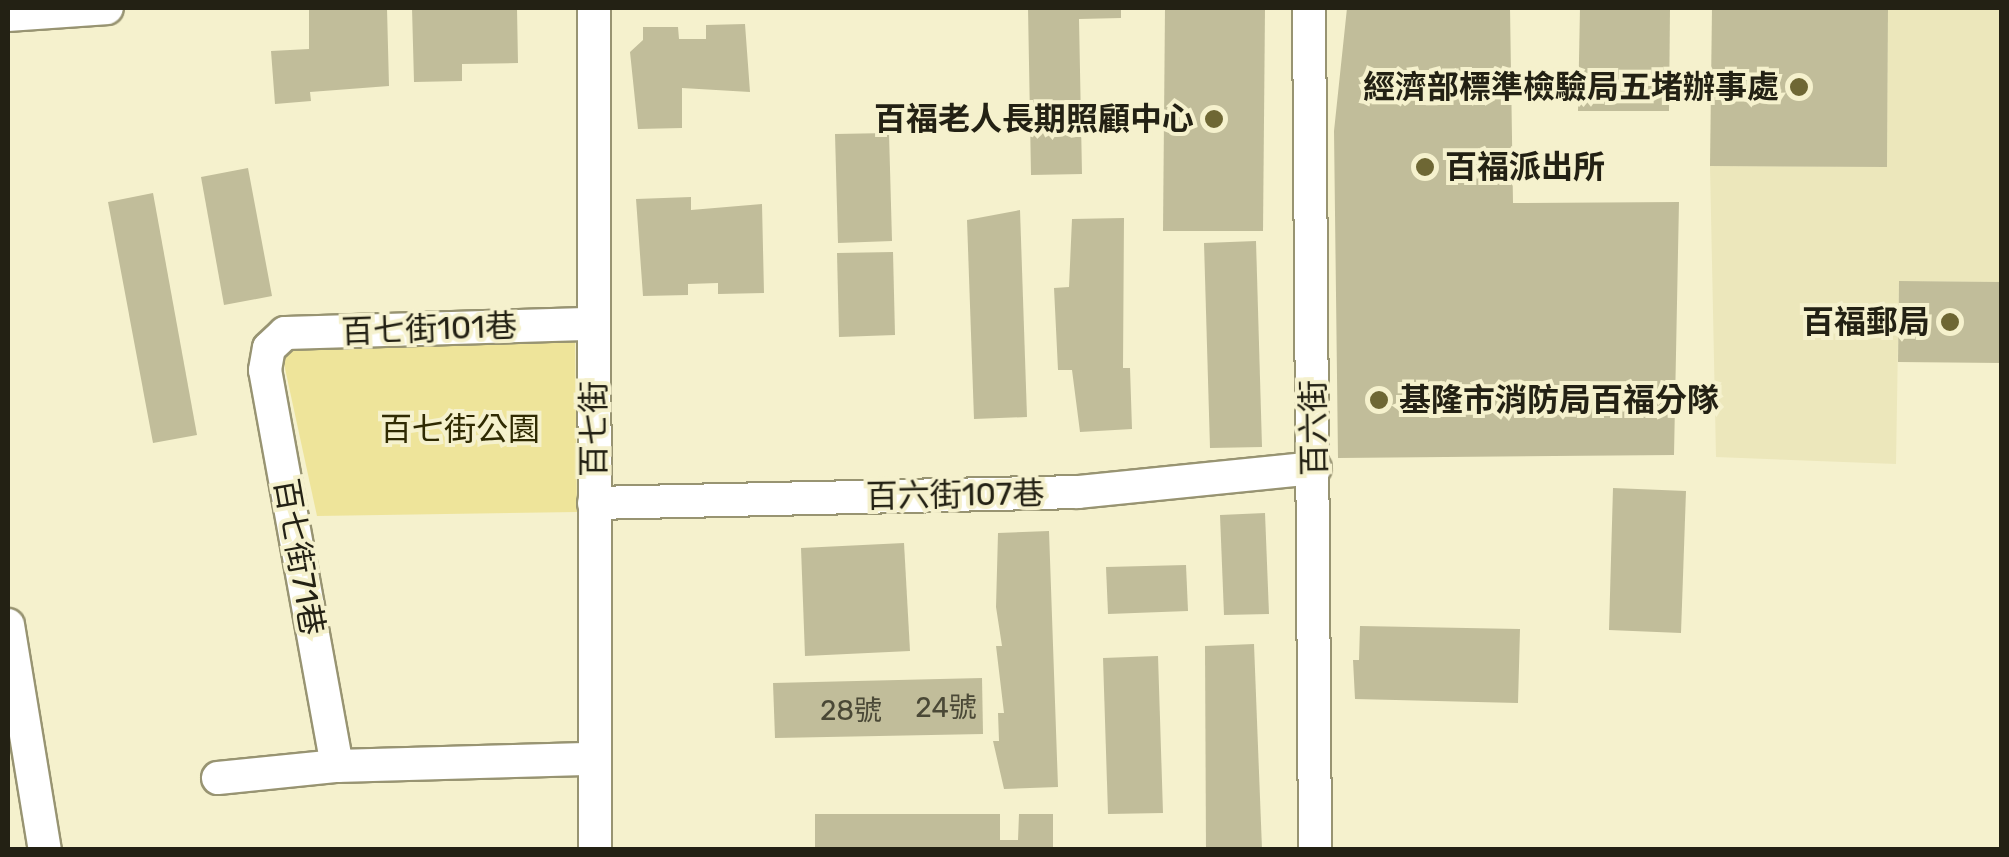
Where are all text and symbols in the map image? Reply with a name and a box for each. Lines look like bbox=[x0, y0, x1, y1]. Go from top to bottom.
place label: 經濟部標準檢驗局五堵辦事處 bbox=[1363, 68, 1779, 106]
marker: 經濟部標準檢驗局五堵辦事處 bbox=[1788, 76, 1810, 98]
place label: 百福老人長期照顧中心 bbox=[874, 100, 1194, 138]
marker: 百福老人長期照顧中心 bbox=[1203, 108, 1225, 130]
place label: 百福派出所 bbox=[1445, 148, 1605, 186]
marker: 百福派出所 bbox=[1414, 156, 1436, 178]
place label: 百福郵局 bbox=[1802, 303, 1930, 341]
street label: 百七街101巷 bbox=[341, 307, 517, 351]
marker: 百福郵局 bbox=[1939, 311, 1961, 333]
street label: 百六街 bbox=[1294, 380, 1334, 476]
street label: 百七街 bbox=[575, 381, 613, 477]
place label: 基隆市消防局百福分隊 bbox=[1399, 381, 1719, 419]
marker: 基隆市消防局百福分隊 bbox=[1368, 389, 1390, 411]
park label: 百七街公園 bbox=[380, 410, 540, 448]
street label: 百六街107巷 bbox=[865, 474, 1045, 516]
street label: 百七街71巷 bbox=[266, 476, 332, 638]
house number: 24號 bbox=[915, 691, 977, 725]
house number: 28號 bbox=[820, 694, 882, 728]

